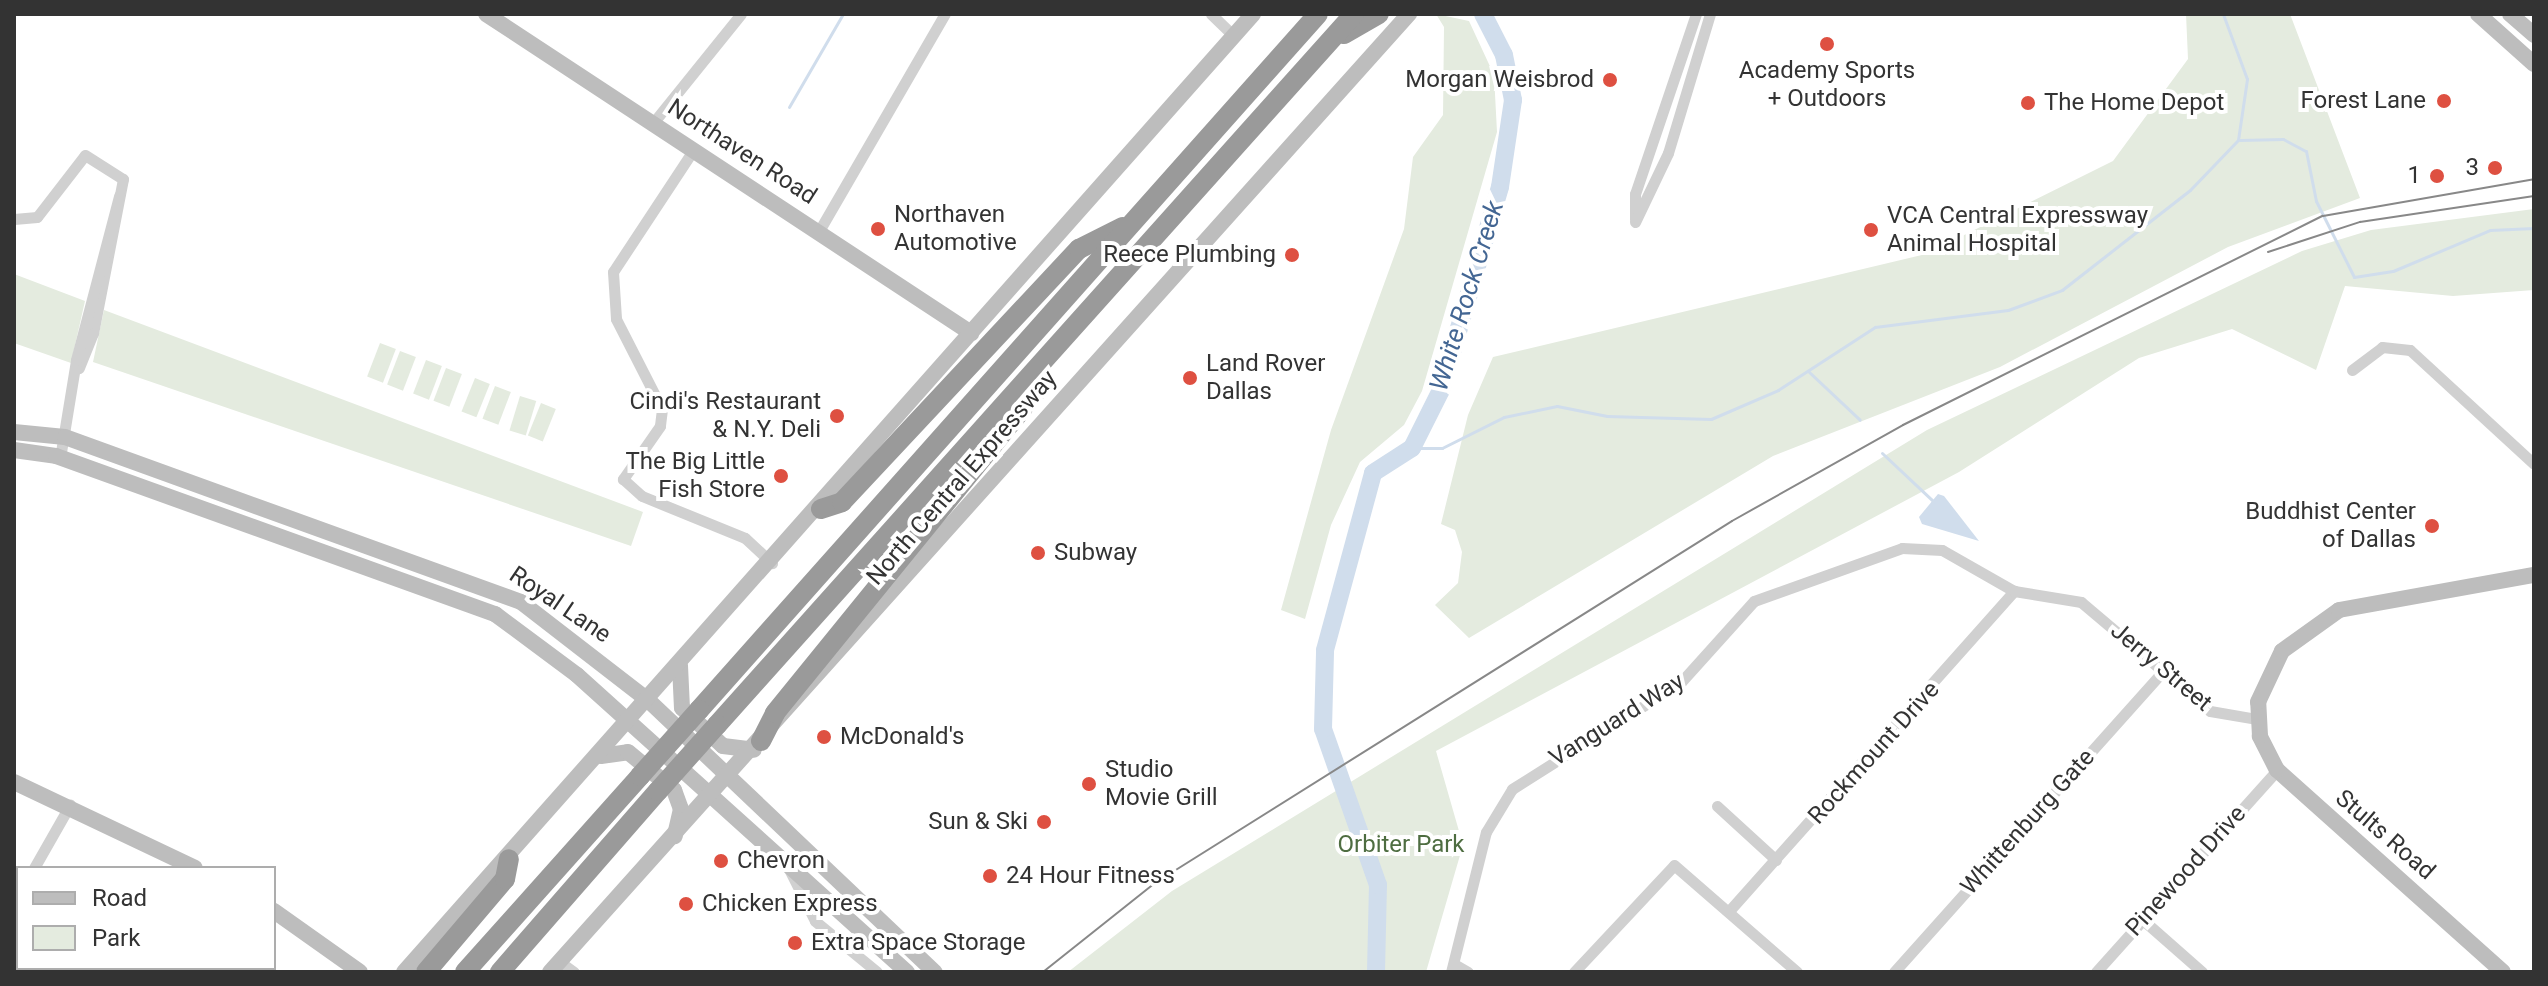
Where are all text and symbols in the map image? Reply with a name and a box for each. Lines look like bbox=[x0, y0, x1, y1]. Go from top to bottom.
marker: Academy Sports + Outdoors bbox=[1818, 35, 1836, 53]
place label: Academy Sports + Outdoors bbox=[1739, 57, 1915, 113]
place label: Morgan Weisbrod bbox=[1405, 66, 1594, 94]
marker: Morgan Weisbrod bbox=[1601, 71, 1619, 89]
place label: Forest Lane bbox=[2301, 87, 2426, 115]
place label: The Home Depot bbox=[2044, 89, 2224, 117]
marker: Forest Lane bbox=[2433, 90, 2455, 112]
street label: Northaven Road bbox=[662, 93, 822, 211]
marker: The Home Depot bbox=[2019, 94, 2037, 112]
place label: 3 bbox=[2466, 154, 2479, 182]
marker: 3 bbox=[2486, 159, 2504, 177]
place label: 1 bbox=[2408, 162, 2421, 190]
marker: 1 bbox=[2428, 167, 2446, 185]
water label: White Rock Creek bbox=[1423, 197, 1511, 395]
place label: Northaven Automotive bbox=[894, 201, 1017, 257]
place label: VCA Central Expressway Animal Hospital bbox=[1887, 202, 2148, 258]
marker: Northaven Automotive bbox=[869, 220, 887, 238]
marker: VCA Central Expressway Animal Hospital bbox=[1862, 221, 1880, 239]
place label: Reece Plumbing bbox=[1103, 241, 1276, 269]
marker: Reece Plumbing bbox=[1283, 246, 1301, 264]
place label: Land Rover Dallas bbox=[1206, 350, 1325, 406]
street label: North Central Expressway bbox=[861, 365, 1063, 591]
marker: Land Rover Dallas bbox=[1181, 369, 1199, 387]
place label: Cindi's Restaurant & N.Y. Deli bbox=[629, 388, 821, 444]
marker: Cindi's Restaurant & N.Y. Deli bbox=[828, 407, 846, 425]
place label: The Big Little Fish Store bbox=[626, 448, 765, 504]
marker: The Big Little Fish Store bbox=[772, 467, 790, 485]
place label: Buddhist Center of Dallas bbox=[2245, 498, 2416, 554]
marker: Buddhist Center of Dallas bbox=[2423, 517, 2441, 535]
place label: Subway bbox=[1054, 539, 1137, 567]
marker: Subway bbox=[1029, 544, 1047, 562]
street label: Royal Lane bbox=[504, 561, 616, 649]
street label: Jerry Street bbox=[2105, 616, 2217, 718]
street label: Vanguard Way bbox=[1544, 667, 1690, 773]
street label: Rockmount Drive bbox=[1802, 676, 1946, 830]
place label: McDonald's bbox=[840, 723, 964, 751]
marker: McDonald's bbox=[815, 728, 833, 746]
street label: Whittenburg Gate bbox=[1955, 743, 2101, 901]
place label: Studio Movie Grill bbox=[1105, 756, 1218, 812]
marker: Studio Movie Grill bbox=[1080, 775, 1098, 793]
street label: Stults Road bbox=[2329, 784, 2441, 886]
street label: Pinewood Drive bbox=[2120, 800, 2252, 942]
place label: Sun & Ski bbox=[928, 808, 1028, 836]
marker: Sun & Ski bbox=[1035, 813, 1053, 831]
park label: Orbiter Park bbox=[1338, 831, 1464, 859]
place label: Chevron bbox=[737, 847, 825, 875]
marker: Chevron bbox=[712, 852, 730, 870]
place label: 24 Hour Fitness bbox=[1006, 862, 1175, 890]
legend bbox=[16, 866, 276, 970]
marker: 24 Hour Fitness bbox=[981, 867, 999, 885]
text: Road bbox=[92, 884, 147, 912]
place label: Chicken Express bbox=[702, 890, 878, 918]
marker: Chicken Express bbox=[677, 895, 695, 913]
text: Park bbox=[92, 924, 140, 952]
place label: Extra Space Storage bbox=[811, 929, 1026, 957]
marker: Extra Space Storage bbox=[786, 934, 804, 952]

